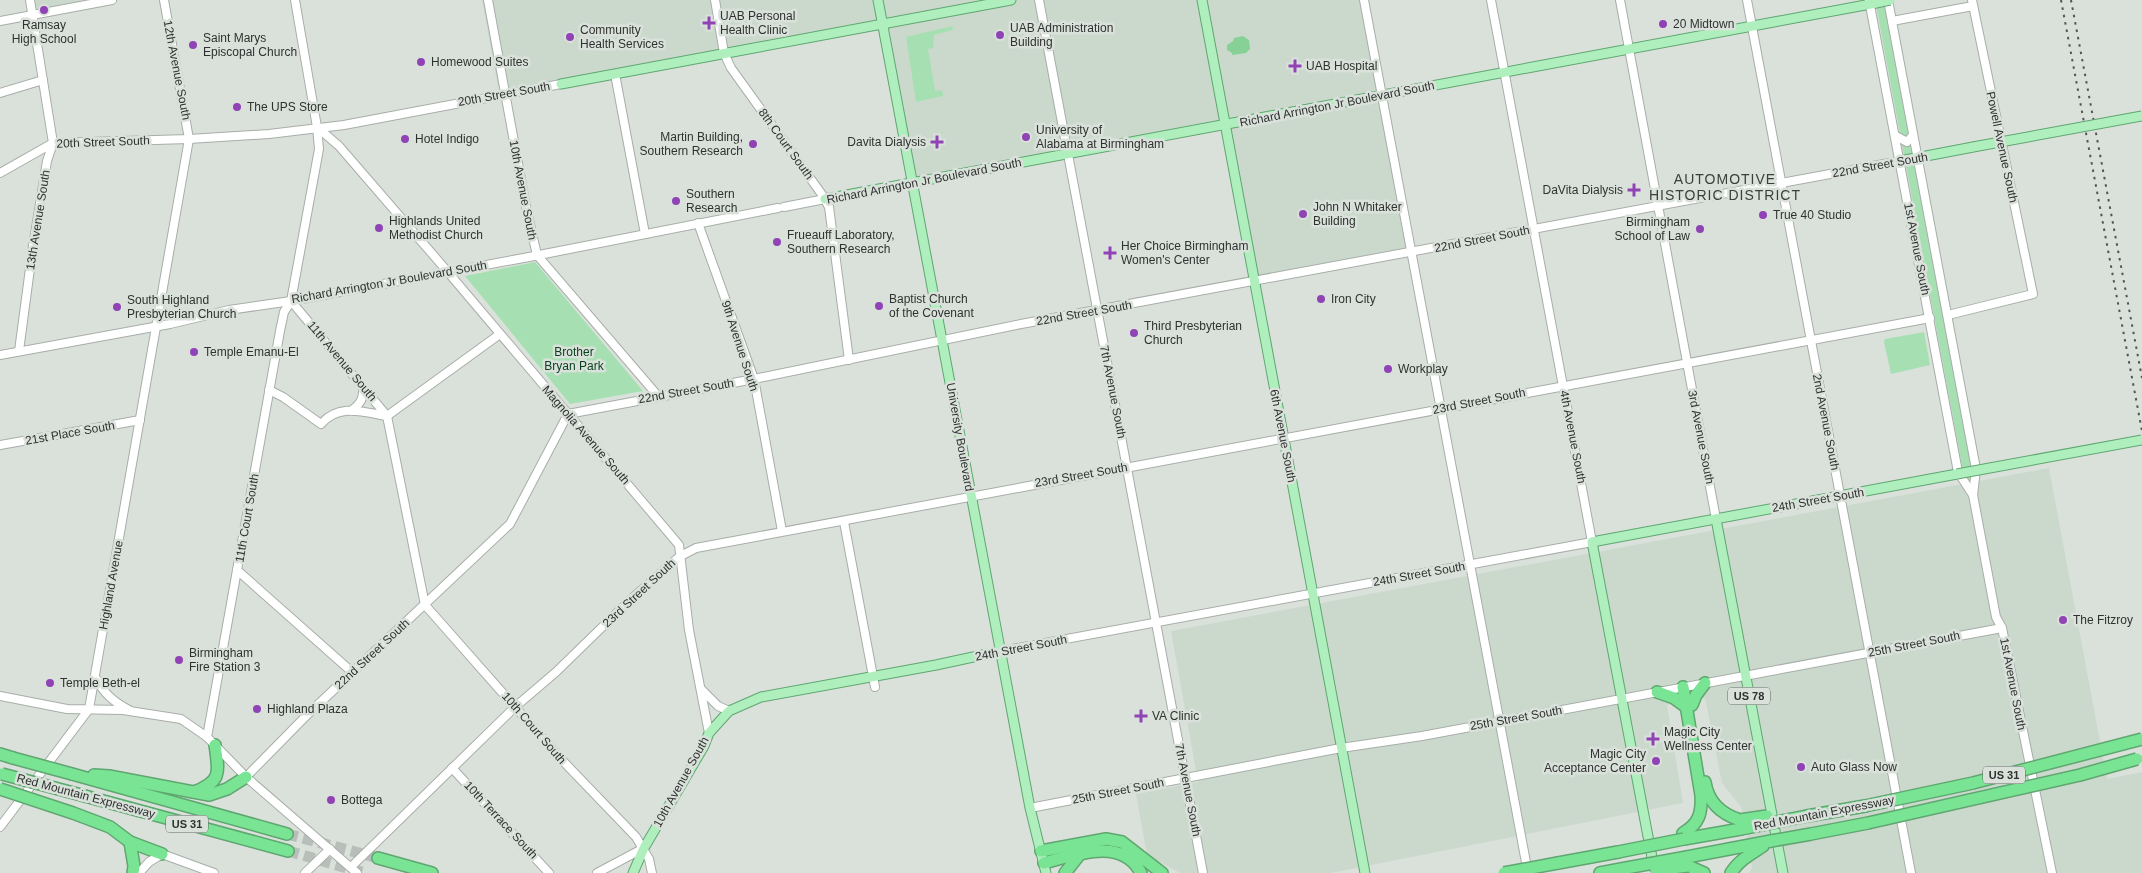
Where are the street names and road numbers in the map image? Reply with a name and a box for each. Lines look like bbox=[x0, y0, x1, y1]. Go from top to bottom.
street label: 12th Avenue South bbox=[160, 19, 194, 121]
street label: Richard Arrington Jr Boulevard South bbox=[1238, 78, 1436, 130]
street label: 20th Street South bbox=[457, 79, 551, 109]
street label: Powell Avenue South bbox=[1983, 90, 2021, 204]
street label: 8th Court South bbox=[756, 106, 816, 182]
street label: 20th Street South bbox=[56, 133, 150, 151]
street label: 10th Avenue South bbox=[506, 139, 540, 241]
street label: 22nd Street South bbox=[1831, 150, 1929, 180]
street label: Richard Arrington Jr Boulevard South bbox=[825, 155, 1023, 207]
street label: 13th Avenue South bbox=[23, 169, 53, 271]
street label: 1st Avenue South bbox=[1901, 202, 1933, 296]
street label: 22nd Street South bbox=[1433, 223, 1531, 255]
street label: Richard Arrington Jr Boulevard South bbox=[290, 258, 488, 306]
street label: 22nd Street South bbox=[1035, 298, 1133, 328]
street label: 9th Avenue South bbox=[719, 299, 761, 393]
street label: 11th Avenue South bbox=[304, 318, 380, 404]
street label: 7th Avenue South bbox=[1097, 344, 1129, 440]
street label: 2nd Avenue South bbox=[1810, 373, 1842, 471]
street label: 22nd Street South bbox=[637, 376, 735, 406]
street label: University Boulevard bbox=[944, 382, 976, 492]
street label: Magnolia Avenue South bbox=[539, 383, 633, 487]
street label: 23rd Street South bbox=[1431, 385, 1527, 417]
street label: 6th Avenue South bbox=[1267, 388, 1299, 484]
street label: 4th Avenue South bbox=[1557, 389, 1589, 485]
street label: 3rd Avenue South bbox=[1685, 389, 1717, 485]
street label: 21st Place South bbox=[24, 418, 116, 448]
street label: 23rd Street South bbox=[1033, 460, 1129, 490]
street label: 11th Court South bbox=[232, 473, 262, 563]
street label: 24th Street South bbox=[1771, 485, 1865, 515]
street label: Highland Avenue bbox=[96, 539, 126, 631]
street label: 23rd Street South bbox=[600, 556, 678, 630]
street label: 24th Street South bbox=[1372, 559, 1466, 589]
street label: 22nd Street South bbox=[332, 616, 412, 692]
street label: 25th Street South bbox=[1867, 628, 1961, 660]
street label: 24th Street South bbox=[974, 632, 1068, 664]
street label: 1st Avenue South bbox=[1997, 637, 2029, 731]
road number: US 78 bbox=[1728, 688, 1770, 704]
street label: 10th Court South bbox=[499, 689, 569, 767]
street label: 25th Street South bbox=[1469, 703, 1563, 733]
street label: 10th Avenue South bbox=[650, 734, 712, 830]
street label: 7th Avenue South bbox=[1172, 742, 1204, 838]
road number: US 31 bbox=[1983, 766, 2025, 784]
street label: Red Mountain Expressway bbox=[15, 771, 157, 821]
street label: 25th Street South bbox=[1071, 775, 1165, 807]
street label: 10th Terrace South bbox=[461, 778, 541, 862]
street label: Red Mountain Expressway bbox=[1753, 793, 1895, 833]
road number: US 31 bbox=[166, 816, 208, 832]

